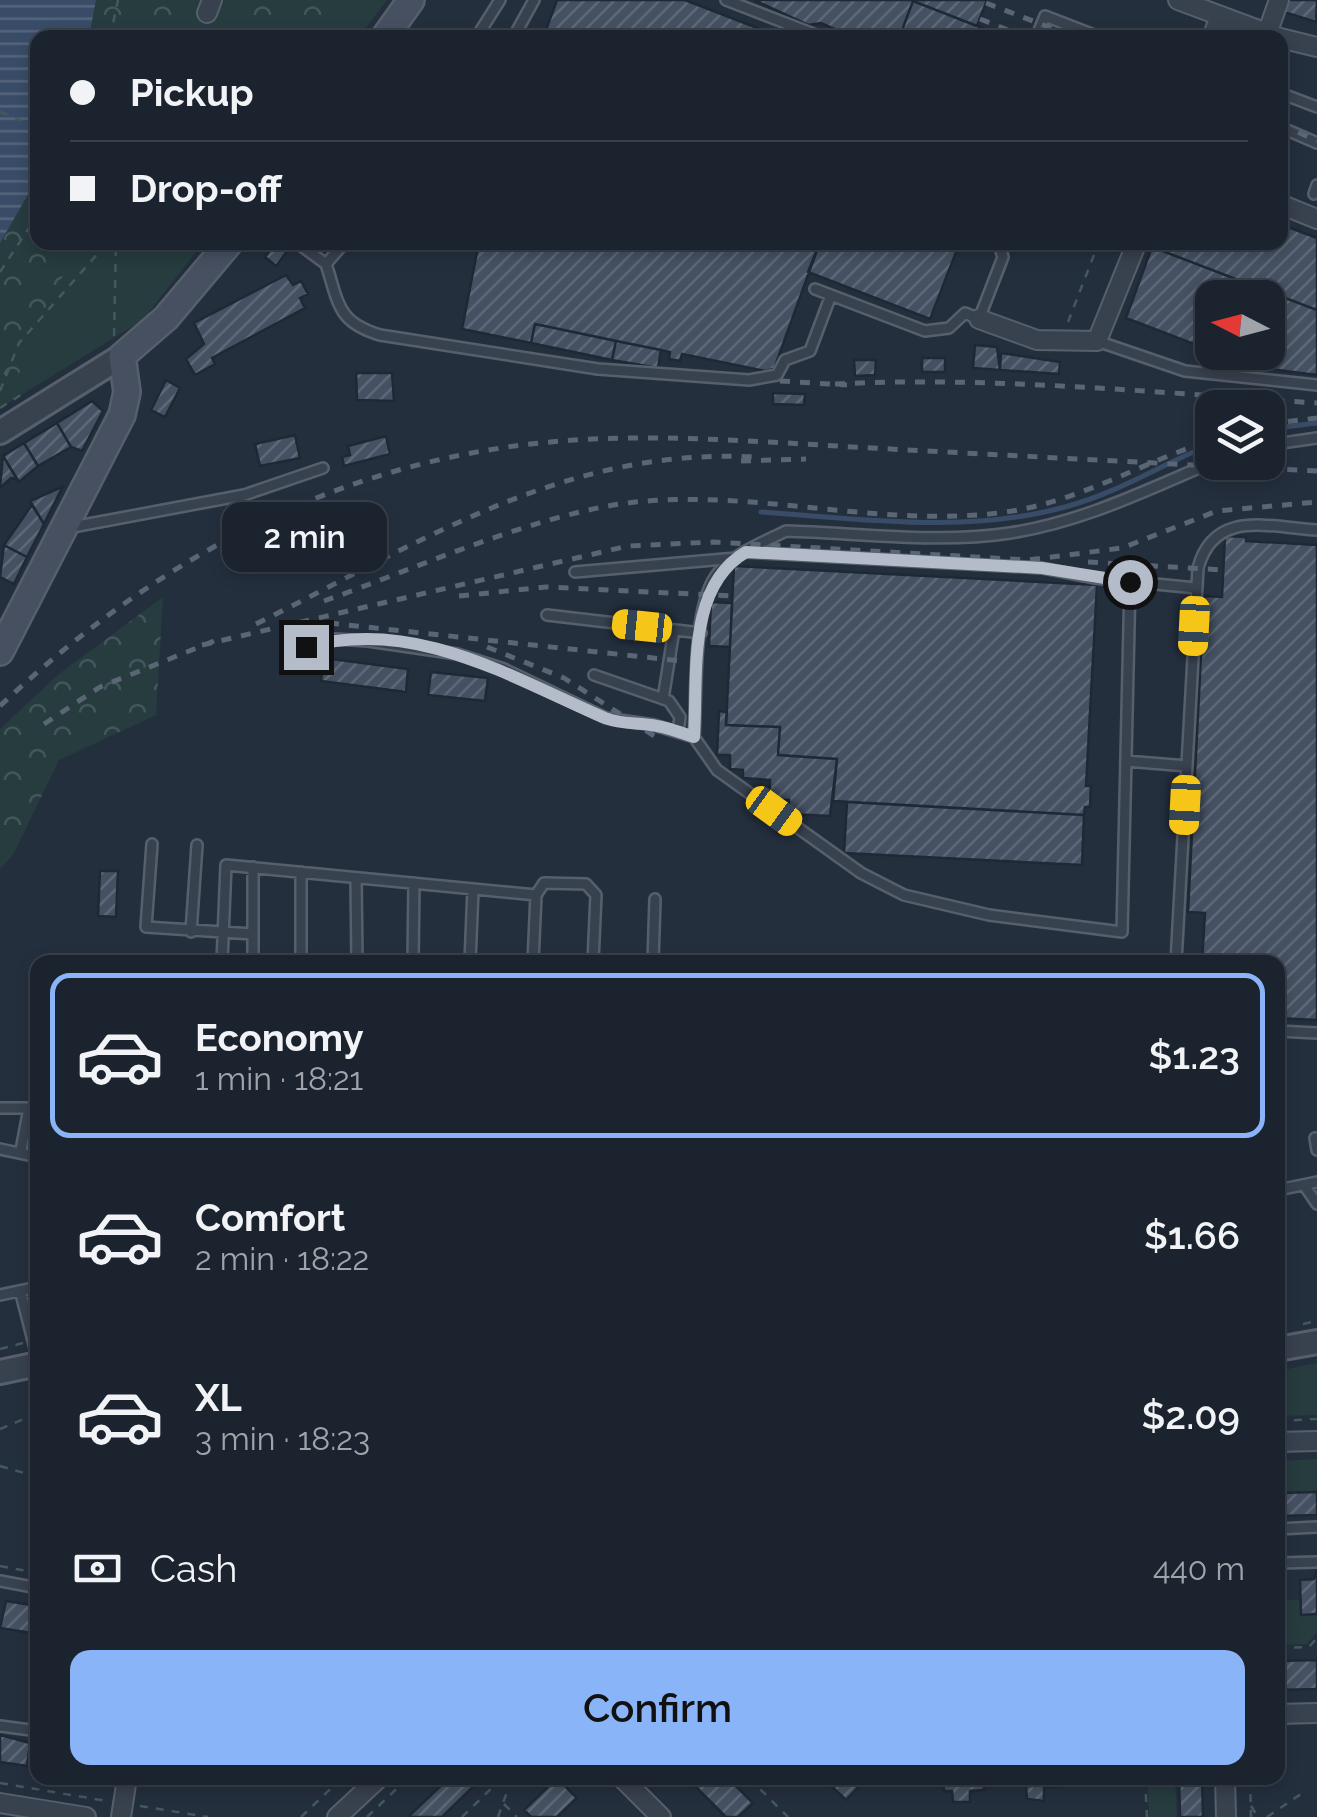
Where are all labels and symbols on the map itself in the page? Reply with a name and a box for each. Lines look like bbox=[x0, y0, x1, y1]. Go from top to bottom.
north arrow bbox=[1195, 280, 1285, 370]
callout: 2 min bbox=[224, 502, 388, 572]
route start bbox=[1108, 560, 1153, 605]
car bbox=[1177, 595, 1211, 657]
car bbox=[611, 608, 673, 644]
route end bbox=[284, 625, 329, 670]
car bbox=[1168, 774, 1202, 836]
car bbox=[741, 781, 807, 841]

